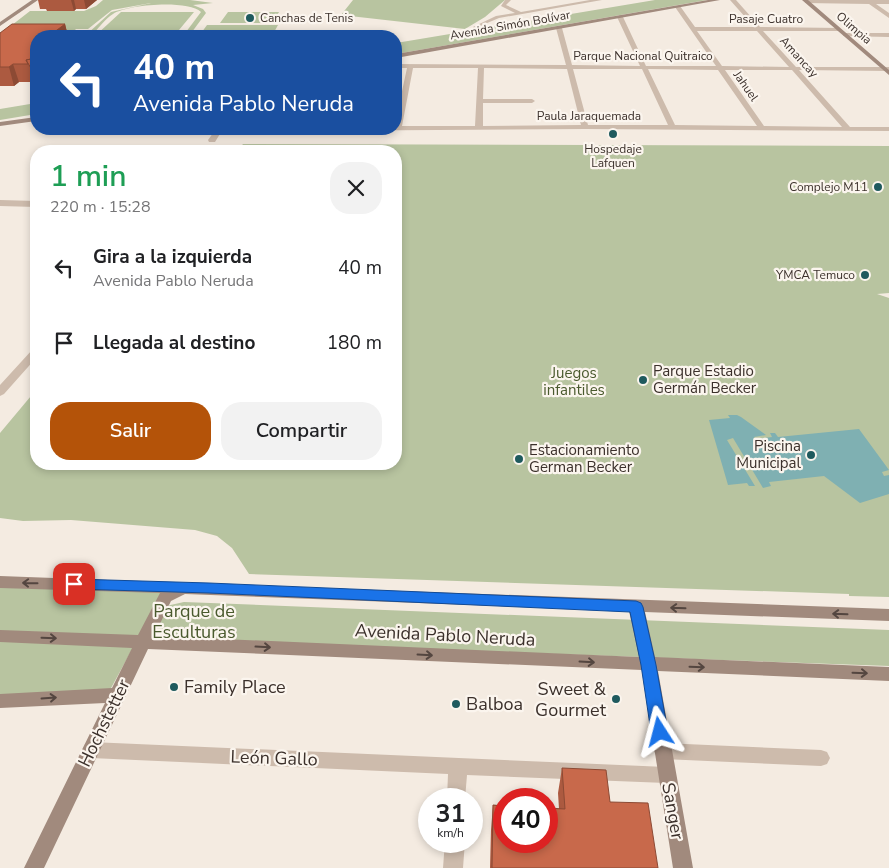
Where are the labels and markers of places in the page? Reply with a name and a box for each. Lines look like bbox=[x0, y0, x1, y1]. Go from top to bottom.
place label: Canchas de Tenis bbox=[260, 10, 353, 26]
marker: Canchas de Tenis bbox=[244, 12, 256, 24]
marker: Hospedaje Lafquen bbox=[607, 128, 619, 140]
place label: Hospedaje Lafquen bbox=[584, 141, 642, 171]
place label: Complejo M11 bbox=[789, 179, 868, 195]
marker: Complejo M11 bbox=[872, 181, 884, 193]
place label: YMCA Temuco bbox=[775, 267, 855, 283]
marker: YMCA Temuco bbox=[859, 269, 871, 281]
place label: Parque Estadio Germán Becker bbox=[653, 361, 757, 398]
marker: Parque Estadio Germán Becker bbox=[637, 374, 649, 386]
place label: Piscina Municipal bbox=[736, 436, 802, 473]
place label: Estacionamiento German Becker bbox=[529, 440, 640, 477]
marker: Piscina Municipal bbox=[805, 449, 817, 461]
marker: Estacionamiento German Becker bbox=[513, 453, 525, 465]
pin bbox=[53, 563, 95, 605]
place label: Family Place bbox=[184, 675, 286, 699]
place label: Sweet & Gourmet bbox=[535, 677, 607, 722]
marker: Family Place bbox=[168, 681, 180, 693]
place label: Balboa bbox=[466, 692, 523, 716]
marker: Sweet & Gourmet bbox=[610, 693, 622, 705]
marker: Balboa bbox=[450, 698, 462, 710]

